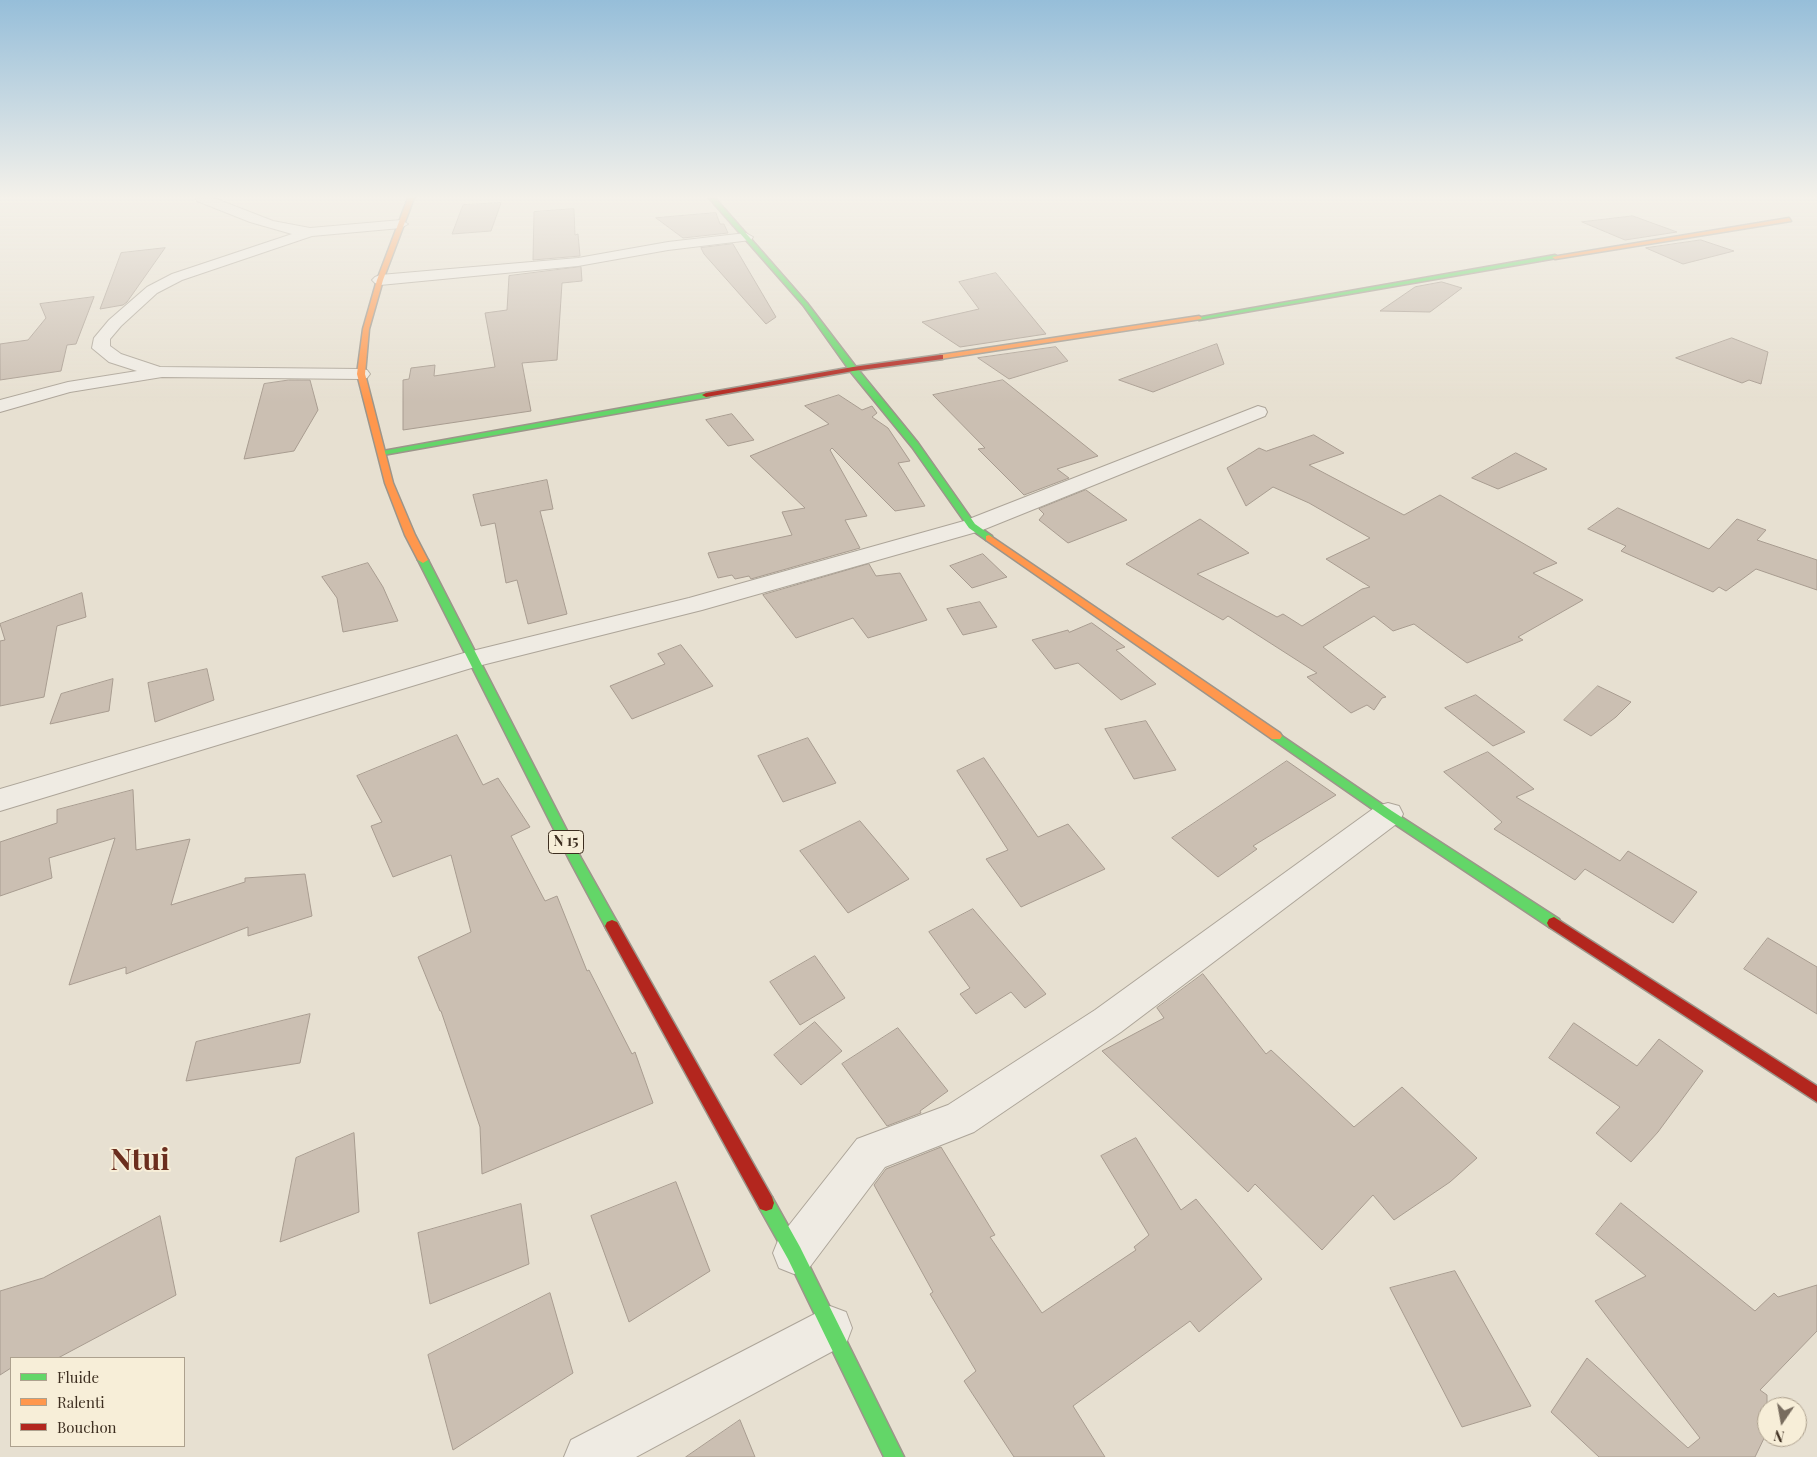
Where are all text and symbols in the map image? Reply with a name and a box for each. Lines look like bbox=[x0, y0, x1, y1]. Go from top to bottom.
road number: N 15 bbox=[548, 830, 584, 854]
district label: Ntui bbox=[110, 1143, 170, 1179]
legend bbox=[10, 1357, 185, 1447]
text: Fluide bbox=[57, 1367, 99, 1387]
text: Ralenti bbox=[57, 1392, 105, 1412]
north arrow bbox=[1757, 1397, 1807, 1447]
text: Bouchon bbox=[57, 1417, 117, 1437]
text: N bbox=[1772, 1426, 1786, 1447]

